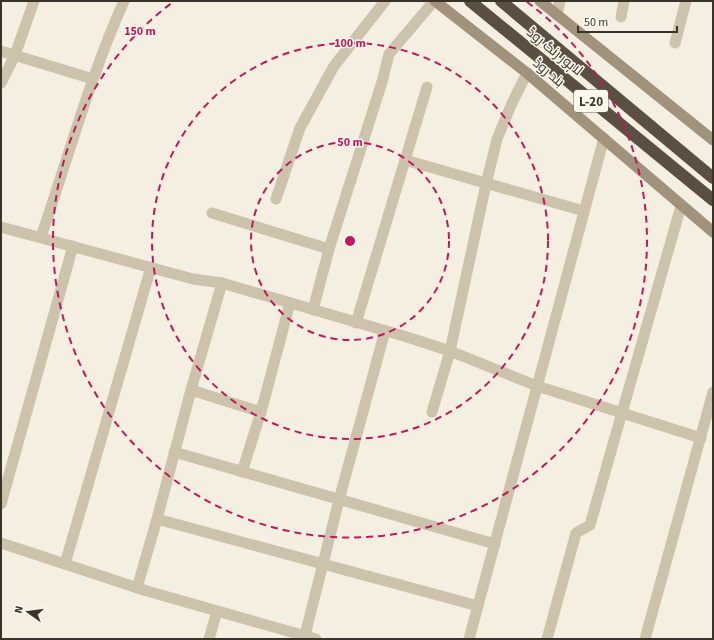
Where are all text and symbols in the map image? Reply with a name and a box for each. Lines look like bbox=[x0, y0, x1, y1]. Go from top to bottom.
scale bar bbox=[578, 8, 677, 34]
text: 50 m bbox=[584, 14, 608, 31]
text: 150 m bbox=[124, 23, 156, 40]
street label: لاہور رنگ روڈ bbox=[522, 23, 587, 81]
text: 100 m bbox=[334, 35, 366, 52]
street label: بند روڈ bbox=[528, 53, 569, 92]
road number: L-20 bbox=[574, 90, 608, 112]
text: 50 m bbox=[337, 134, 363, 151]
centre of rings bbox=[343, 234, 357, 248]
north arrow bbox=[8, 592, 48, 632]
text: N bbox=[11, 604, 27, 615]

